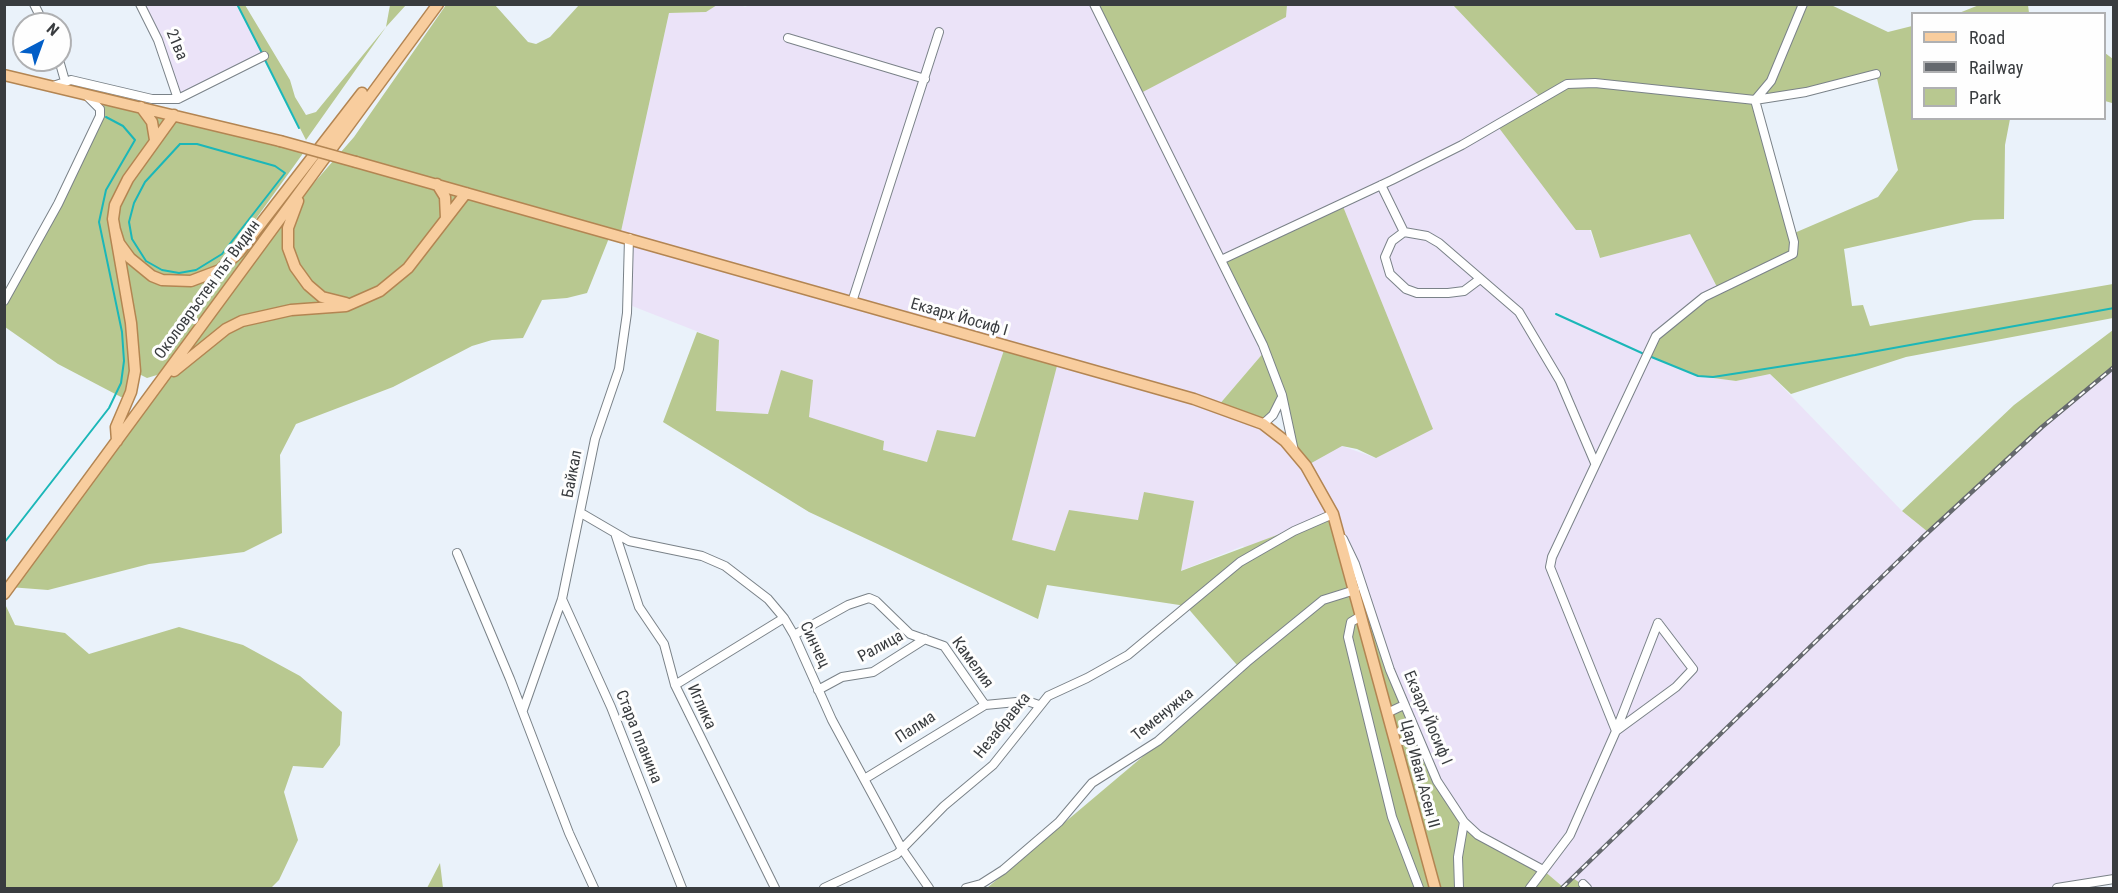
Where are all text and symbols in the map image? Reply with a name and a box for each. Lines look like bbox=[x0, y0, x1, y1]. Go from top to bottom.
north arrow bbox=[12, 12, 72, 72]
legend bbox=[1911, 12, 2106, 120]
text: N bbox=[43, 19, 63, 40]
street label: 21ва bbox=[161, 27, 191, 63]
text: Road bbox=[1969, 27, 2005, 48]
text: Railway bbox=[1969, 57, 2023, 78]
text: Park bbox=[1969, 87, 2001, 108]
street label: Околовръстен път Видин bbox=[151, 217, 265, 363]
street label: Екзарх Йосиф I bbox=[908, 295, 1010, 341]
street label: Байкал bbox=[559, 449, 587, 499]
street label: Синчец bbox=[795, 619, 833, 671]
street label: Ралица bbox=[855, 627, 907, 667]
street label: Камелия bbox=[947, 634, 997, 692]
street label: Екзарх Йосиф I bbox=[1399, 668, 1455, 768]
street label: Иглика bbox=[682, 682, 720, 732]
street label: Теменужка bbox=[1128, 684, 1198, 746]
street label: Стара планина bbox=[611, 688, 665, 786]
street label: Незабравка bbox=[971, 689, 1035, 763]
street label: Палма bbox=[892, 708, 940, 748]
street label: Цар Иван Асен II bbox=[1395, 718, 1443, 830]

